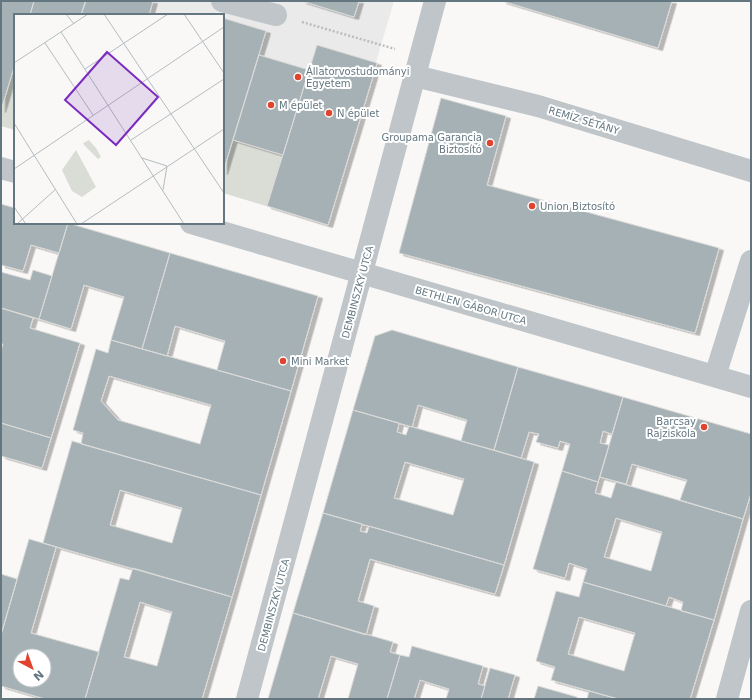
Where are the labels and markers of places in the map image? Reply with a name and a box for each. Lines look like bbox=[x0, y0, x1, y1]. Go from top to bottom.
place label: Állatorvostudományi Egyetem bbox=[306, 65, 410, 89]
marker: Állatorvostudományi Egyetem bbox=[293, 72, 303, 82]
marker: M épület bbox=[266, 100, 276, 110]
place label: M épület bbox=[279, 100, 323, 111]
marker: N épület bbox=[324, 108, 334, 118]
place label: N épület bbox=[337, 108, 379, 119]
place label: Groupama Garancia Biztosító bbox=[382, 132, 482, 155]
marker: Groupama Garancia Biztosító bbox=[485, 138, 495, 148]
marker: Union Biztosító bbox=[527, 201, 537, 211]
place label: Union Biztosító bbox=[540, 201, 615, 212]
marker: Mini Market bbox=[278, 356, 288, 366]
place label: Mini Market bbox=[291, 356, 349, 367]
place label: Barcsay Rajziskola bbox=[647, 416, 696, 439]
marker: Barcsay Rajziskola bbox=[699, 422, 709, 432]

